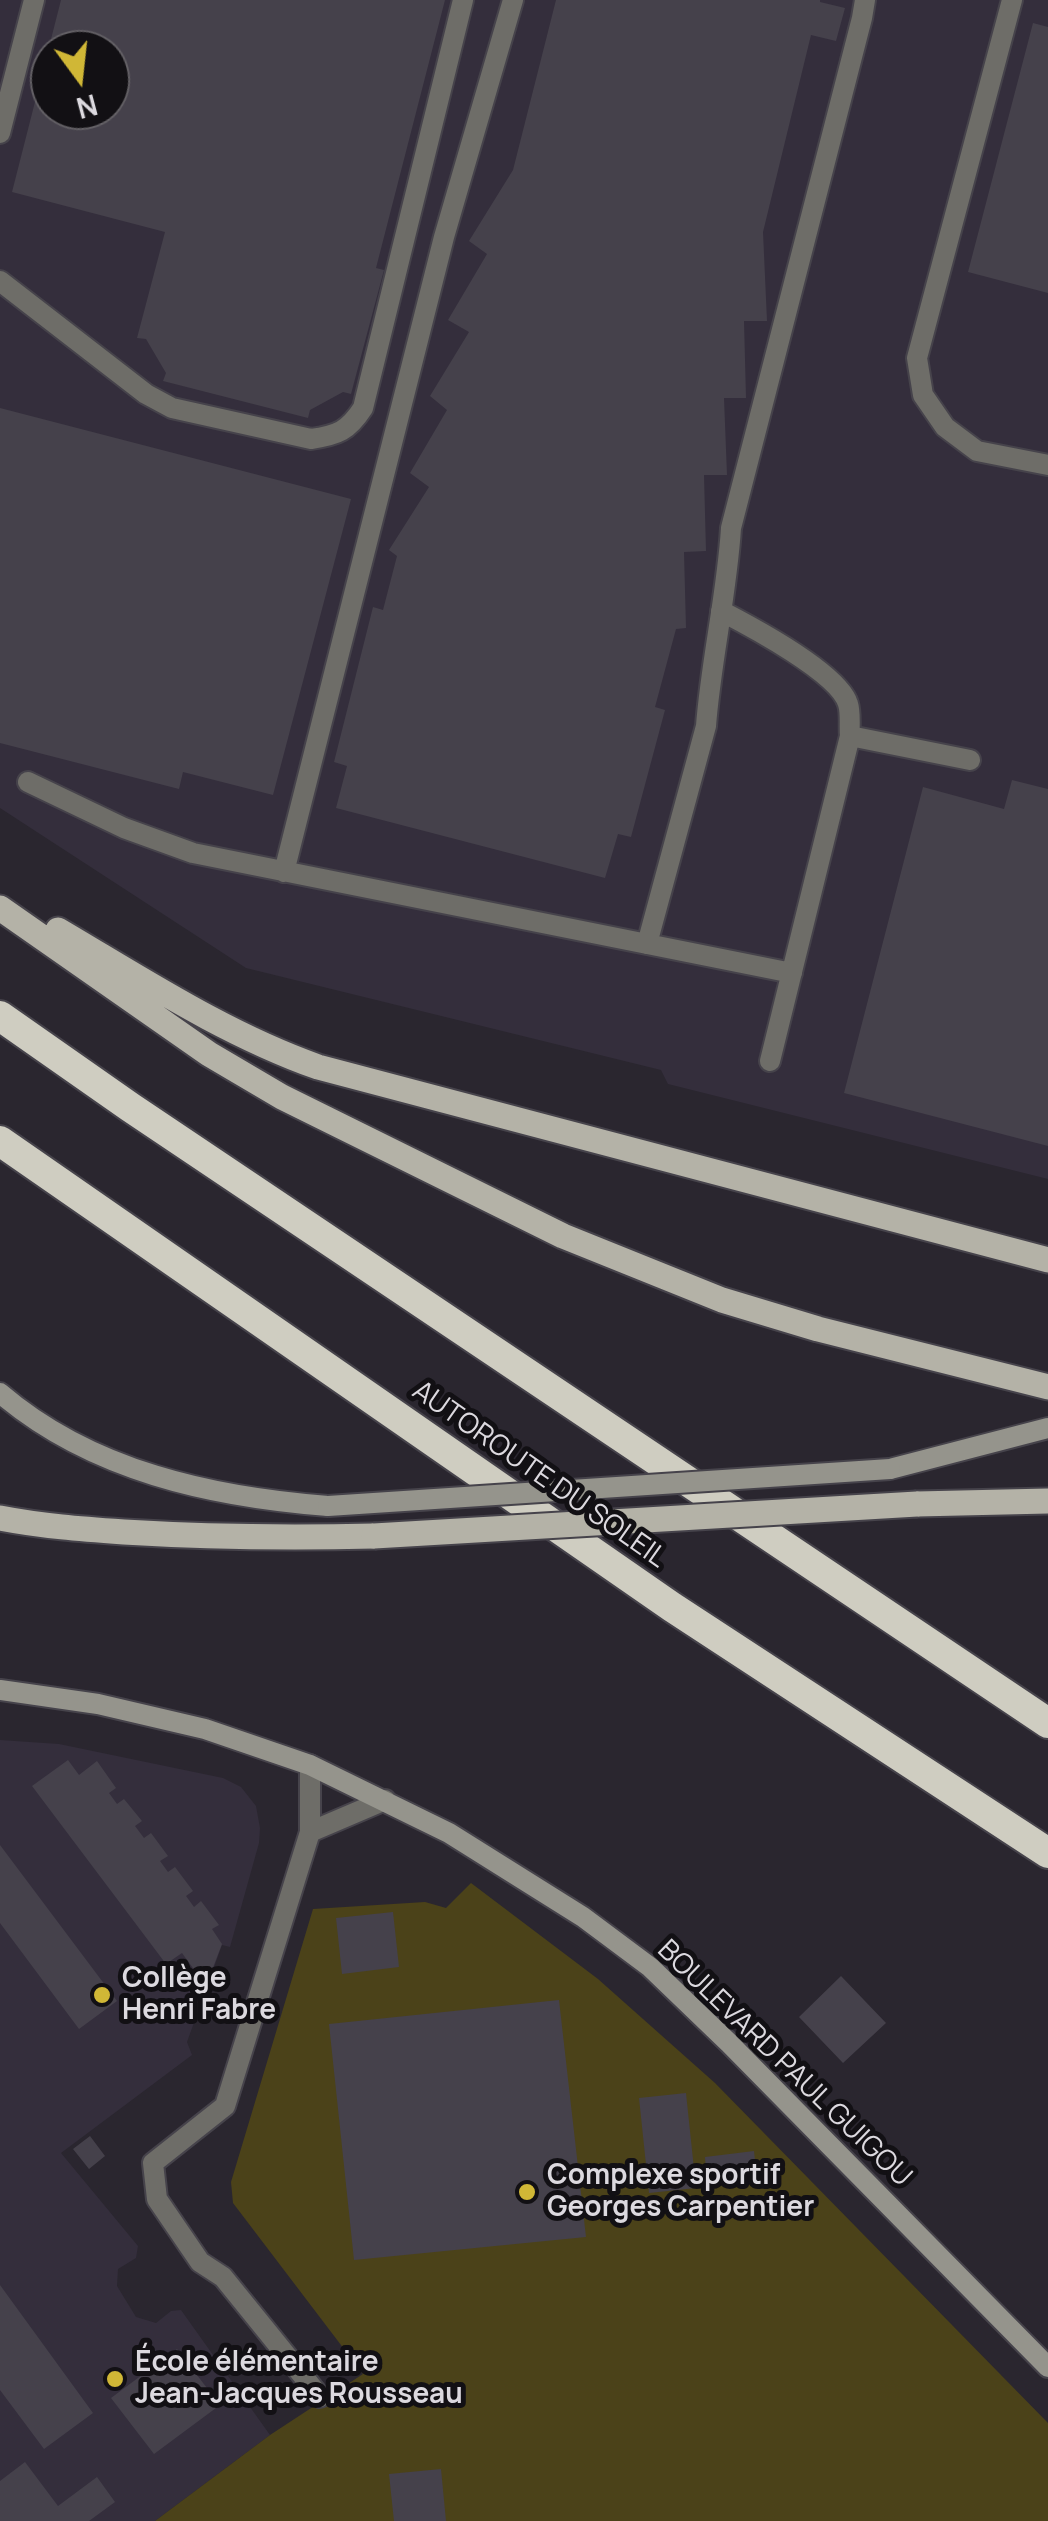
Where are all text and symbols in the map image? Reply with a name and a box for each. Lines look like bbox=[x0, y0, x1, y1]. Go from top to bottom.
north arrow bbox=[30, 30, 130, 130]
text: N bbox=[73, 86, 102, 128]
street label: AUTOROUTE DU SOLEIL bbox=[406, 1375, 672, 1575]
street label: BOULEVARD PAUL GUIGOU bbox=[650, 1934, 918, 2194]
place label: Collège Henri Fabre bbox=[122, 1962, 276, 2028]
marker: Collège Henri Fabre bbox=[91, 1984, 113, 2006]
place label: Complexe sportif Georges Carpentier bbox=[547, 2159, 814, 2225]
marker: Complexe sportif Georges Carpentier bbox=[516, 2181, 538, 2203]
place label: École élémentaire Jean-Jacques Rousseau bbox=[135, 2346, 463, 2412]
marker: École élémentaire Jean-Jacques Rousseau bbox=[104, 2368, 126, 2390]

